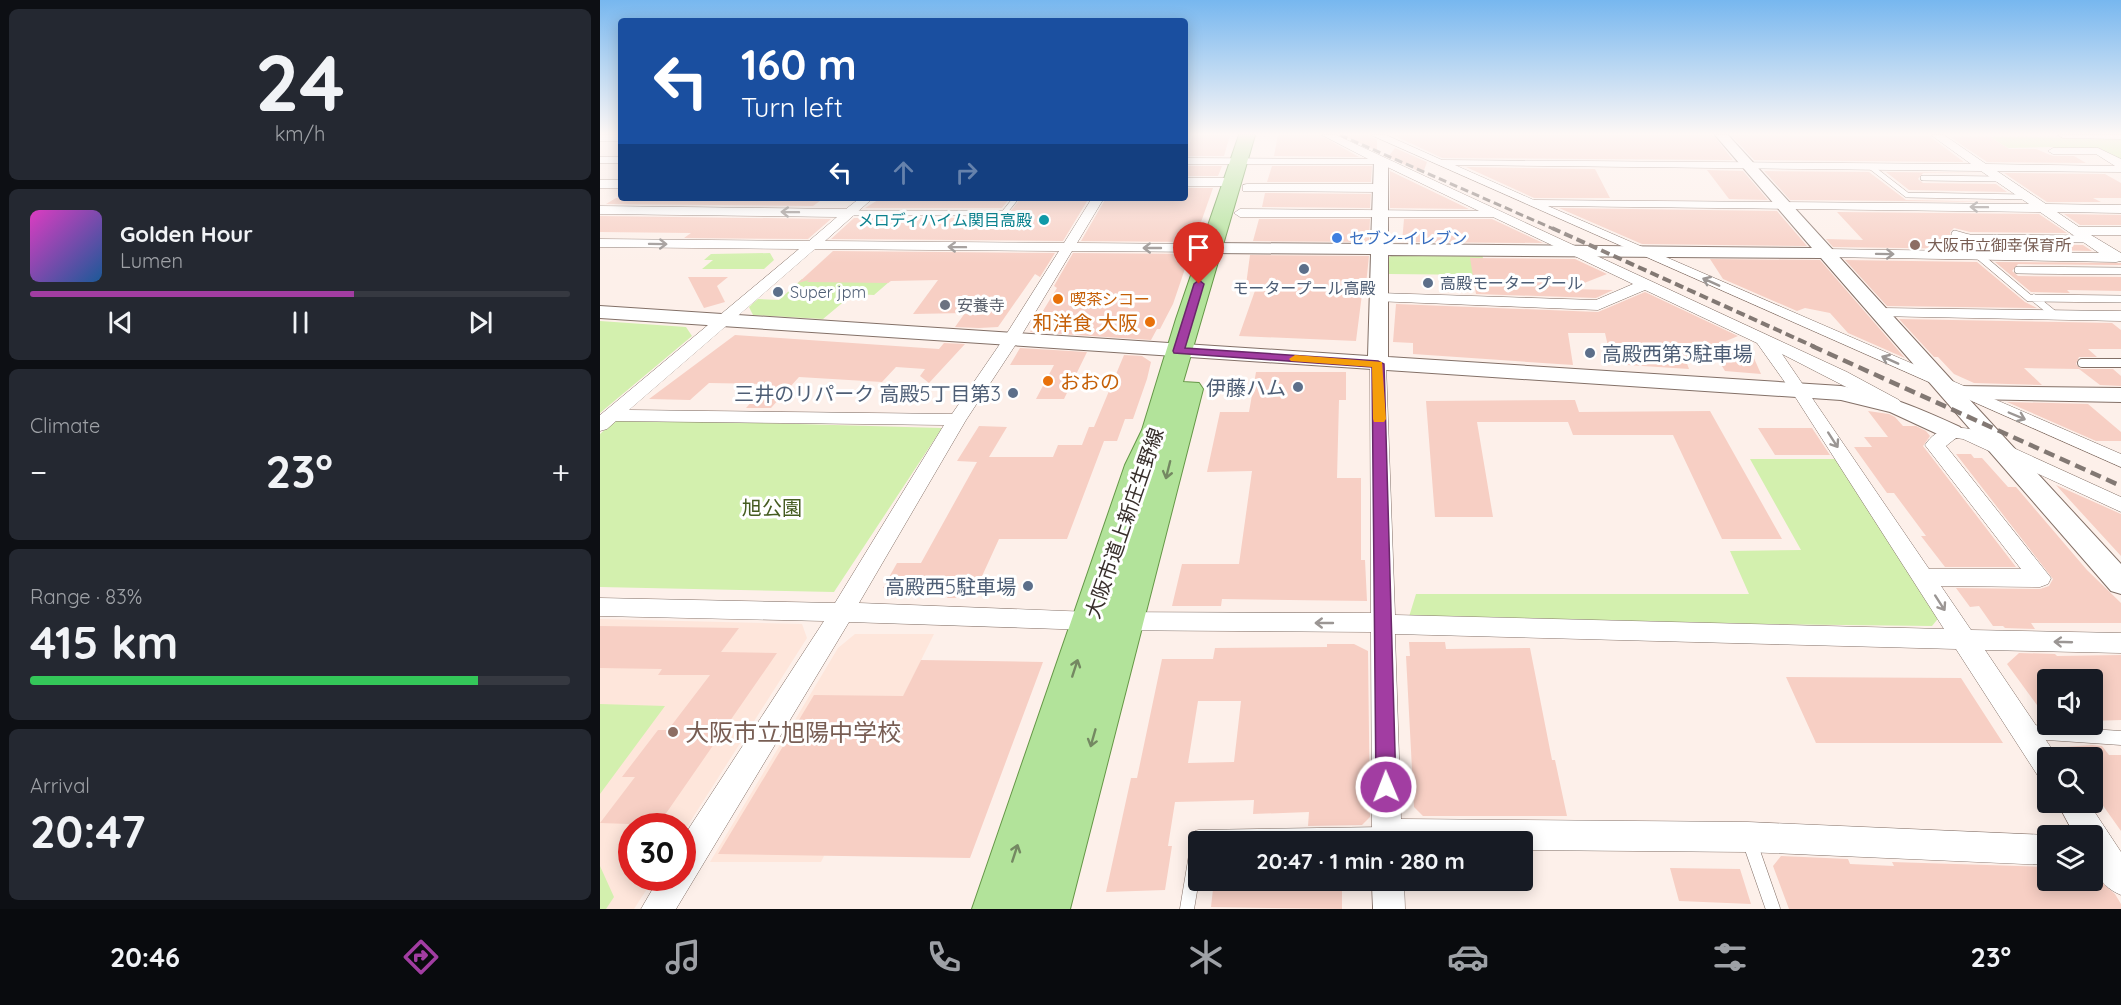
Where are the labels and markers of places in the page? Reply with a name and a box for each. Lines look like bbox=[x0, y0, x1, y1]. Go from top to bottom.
place label: メロディハイム関目高殿 bbox=[858, 210, 1032, 230]
marker: メロディハイム関目高殿 bbox=[1037, 213, 1051, 227]
pin bbox=[1173, 222, 1224, 284]
place label: セブン-イレブン bbox=[1349, 228, 1467, 248]
marker: セブン-イレブン bbox=[1330, 231, 1344, 245]
place label: 大阪市立御幸保育所 bbox=[1927, 235, 2071, 255]
marker: 大阪市立御幸保育所 bbox=[1908, 238, 1922, 252]
marker: モータープール高殿 bbox=[1297, 262, 1311, 276]
place label: 高殿モータープール bbox=[1440, 273, 1583, 293]
marker: 高殿モータープール bbox=[1421, 276, 1435, 290]
place label: モータープール高殿 bbox=[1232, 278, 1376, 298]
place label: Super jpm bbox=[790, 282, 866, 302]
marker: Super jpm bbox=[771, 285, 785, 299]
place label: 喫茶シコー bbox=[1070, 289, 1150, 309]
marker: 喫茶シコー bbox=[1051, 292, 1065, 306]
place label: 安養寺 bbox=[957, 295, 1005, 315]
marker: 安養寺 bbox=[938, 298, 952, 312]
place label: 和洋食 大阪 bbox=[1033, 310, 1138, 335]
marker: 和洋食 大阪 bbox=[1143, 315, 1157, 329]
place label: 高殿西第3駐車場 bbox=[1602, 341, 1752, 366]
marker: 高殿西第3駐車場 bbox=[1583, 346, 1597, 360]
place label: おおの bbox=[1060, 369, 1120, 394]
marker: おおの bbox=[1041, 374, 1055, 388]
place label: 伊藤ハム bbox=[1206, 375, 1286, 400]
marker: 伊藤ハム bbox=[1291, 380, 1305, 394]
place label: 三井のリパーク 高殿5丁目第3 bbox=[734, 381, 1001, 406]
marker: 三井のリパーク 高殿5丁目第3 bbox=[1006, 386, 1020, 400]
place label: 高殿西5駐車場 bbox=[885, 574, 1016, 599]
marker: 高殿西5駐車場 bbox=[1021, 579, 1035, 593]
place label: 大阪市立旭陽中学校 bbox=[685, 717, 901, 747]
marker: 大阪市立旭陽中学校 bbox=[666, 725, 680, 739]

